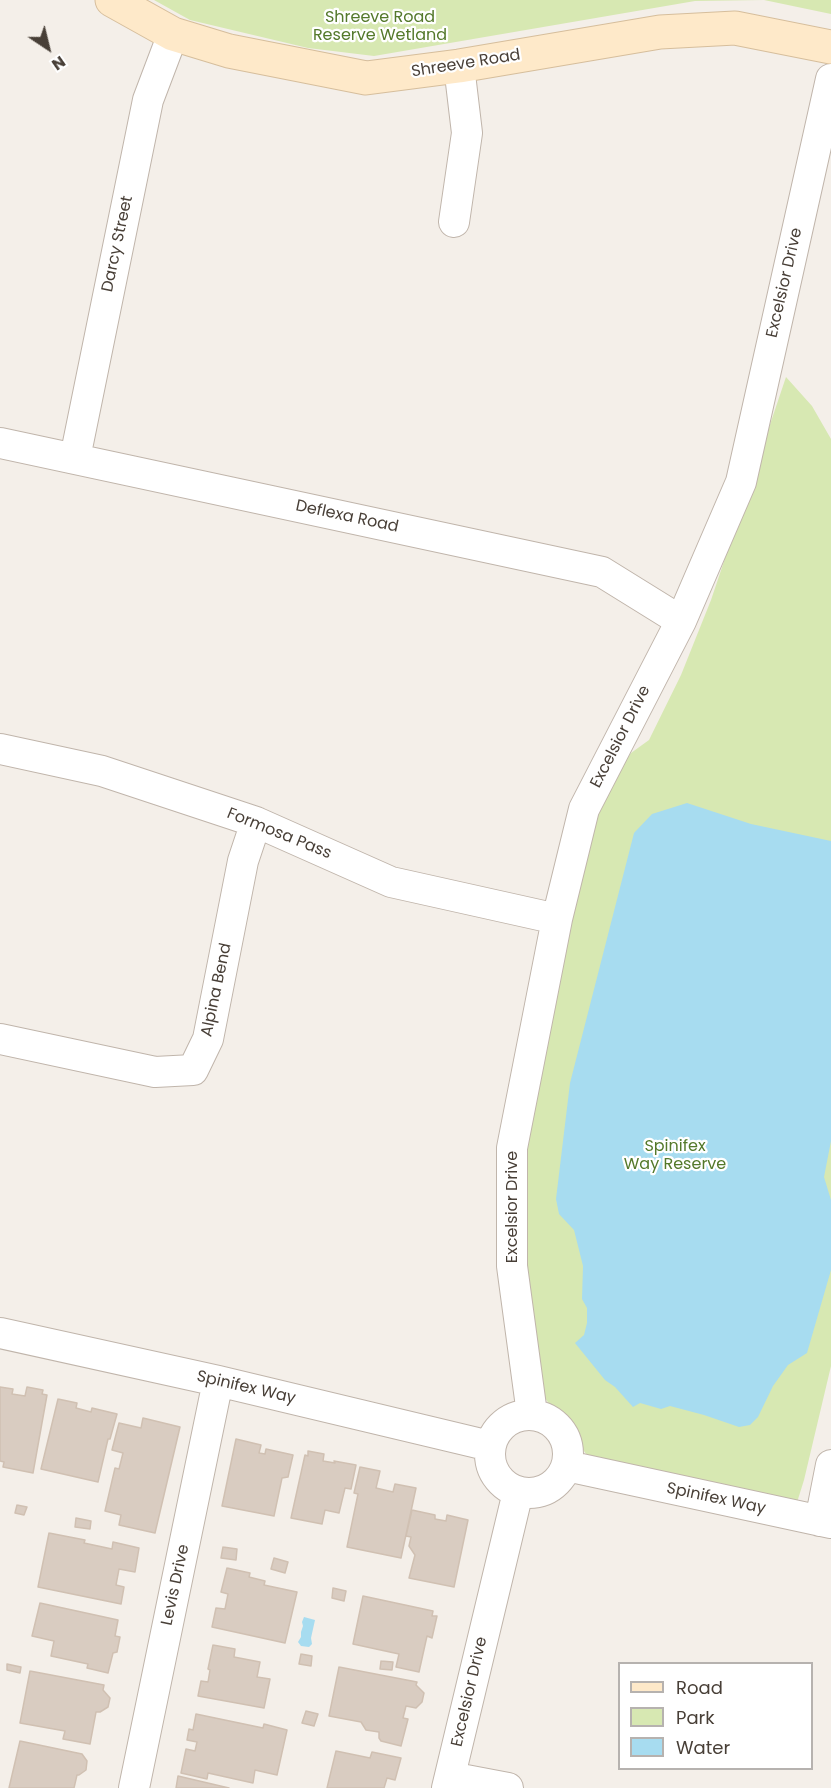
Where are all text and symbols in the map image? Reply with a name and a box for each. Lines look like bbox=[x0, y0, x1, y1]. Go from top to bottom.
park label: Shreeve Road Reserve Wetland bbox=[313, 8, 447, 46]
north arrow bbox=[18, 18, 78, 78]
street label: Shreeve Road bbox=[410, 46, 522, 82]
text: N bbox=[47, 50, 70, 76]
street label: Darcy Street bbox=[98, 194, 138, 294]
street label: Excelsior Drive bbox=[763, 226, 807, 340]
street label: Deflexa Road bbox=[294, 497, 400, 537]
street label: Excelsior Drive bbox=[587, 683, 655, 791]
street label: Formosa Pass bbox=[224, 804, 334, 864]
street label: Alpina Bend bbox=[198, 941, 236, 1039]
park label: Spinifex Way Reserve bbox=[624, 1137, 726, 1175]
street label: Excelsior Drive bbox=[503, 1151, 523, 1263]
street label: Spinifex Way bbox=[195, 1367, 297, 1409]
street label: Spinifex Way bbox=[665, 1479, 767, 1519]
street label: Levis Drive bbox=[158, 1543, 194, 1627]
street label: Excelsior Drive bbox=[448, 1635, 492, 1749]
legend bbox=[618, 1662, 813, 1770]
text: Road bbox=[676, 1675, 723, 1700]
text: Park bbox=[676, 1705, 715, 1730]
text: Water bbox=[676, 1735, 730, 1760]

